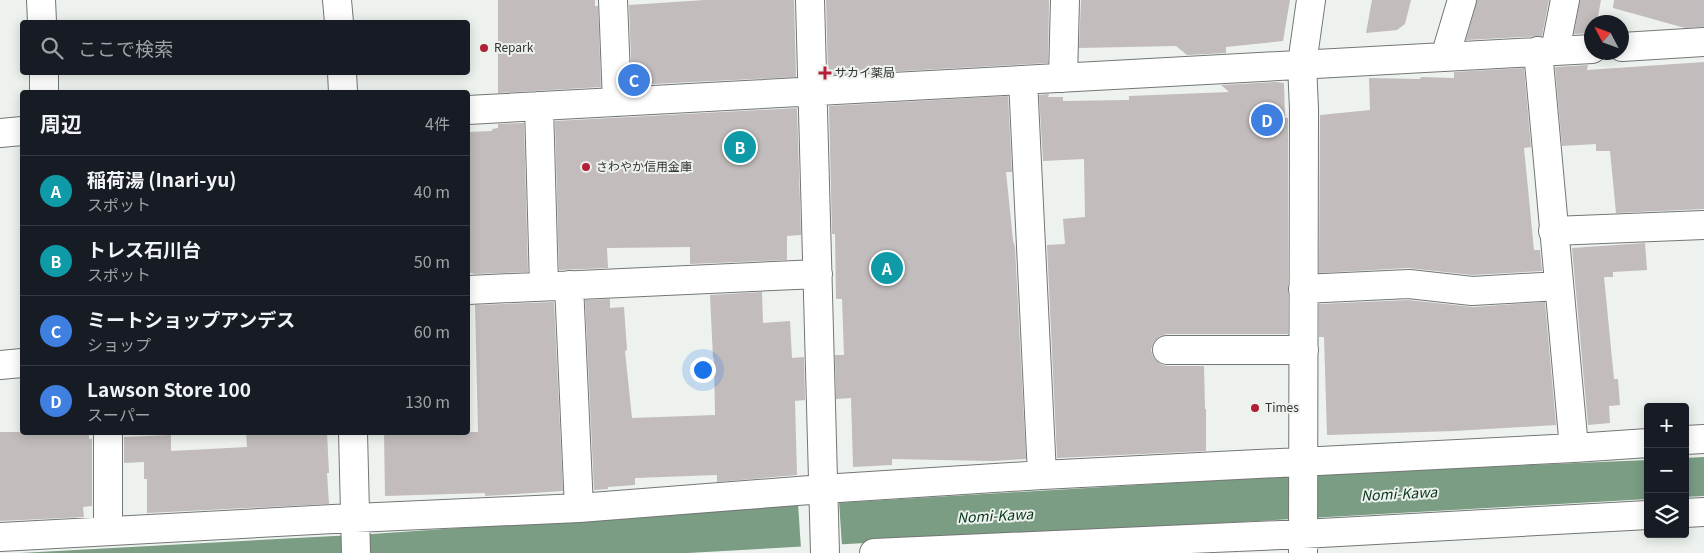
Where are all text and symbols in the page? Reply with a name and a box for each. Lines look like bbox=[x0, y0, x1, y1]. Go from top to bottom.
north arrow bbox=[1584, 15, 1629, 60]
search box bbox=[20, 20, 470, 75]
icon: search bbox=[38, 34, 66, 62]
text: ここで検索 bbox=[78, 34, 173, 61]
place label: Repark bbox=[494, 38, 534, 55]
marker: Repark bbox=[478, 42, 490, 54]
pin: C bbox=[618, 61, 650, 99]
place label: サカイ薬局 bbox=[835, 63, 895, 80]
marker: サカイ薬局 bbox=[819, 67, 831, 79]
pin: D bbox=[1251, 101, 1283, 139]
text: 周辺 bbox=[40, 108, 82, 138]
text: 4件 bbox=[425, 111, 450, 135]
pin: B bbox=[724, 128, 756, 166]
place label: さわやか信用金庫 bbox=[596, 157, 692, 174]
marker: さわやか信用金庫 bbox=[580, 161, 592, 173]
text: 稲荷湯 (Inari-yu) bbox=[87, 165, 236, 192]
text: A bbox=[51, 179, 61, 203]
text: 40 m bbox=[414, 179, 450, 203]
text: スポット bbox=[87, 192, 151, 216]
text: トレス石川台 bbox=[87, 235, 201, 262]
text: B bbox=[51, 249, 61, 273]
text: 50 m bbox=[414, 249, 450, 273]
pin: A bbox=[871, 249, 903, 287]
text: スポット bbox=[87, 262, 151, 286]
text: ミートショップアンデス bbox=[87, 305, 295, 332]
text: C bbox=[51, 319, 61, 343]
text: 60 m bbox=[414, 319, 450, 343]
text: ショップ bbox=[87, 332, 151, 356]
your location bbox=[690, 357, 716, 383]
text: Lawson Store 100 bbox=[87, 375, 251, 402]
text: D bbox=[50, 389, 62, 413]
text: 130 m bbox=[405, 389, 450, 413]
place label: Times bbox=[1265, 398, 1299, 415]
text: スーパー bbox=[87, 402, 151, 426]
marker: Times bbox=[1249, 402, 1261, 414]
map controls bbox=[1644, 403, 1689, 538]
button: + bbox=[1644, 403, 1689, 448]
button: − bbox=[1644, 448, 1689, 493]
water label: Nomi-Kawa bbox=[1360, 481, 1439, 505]
button: layers bbox=[1644, 493, 1689, 538]
water label: Nomi-Kawa bbox=[956, 503, 1035, 527]

